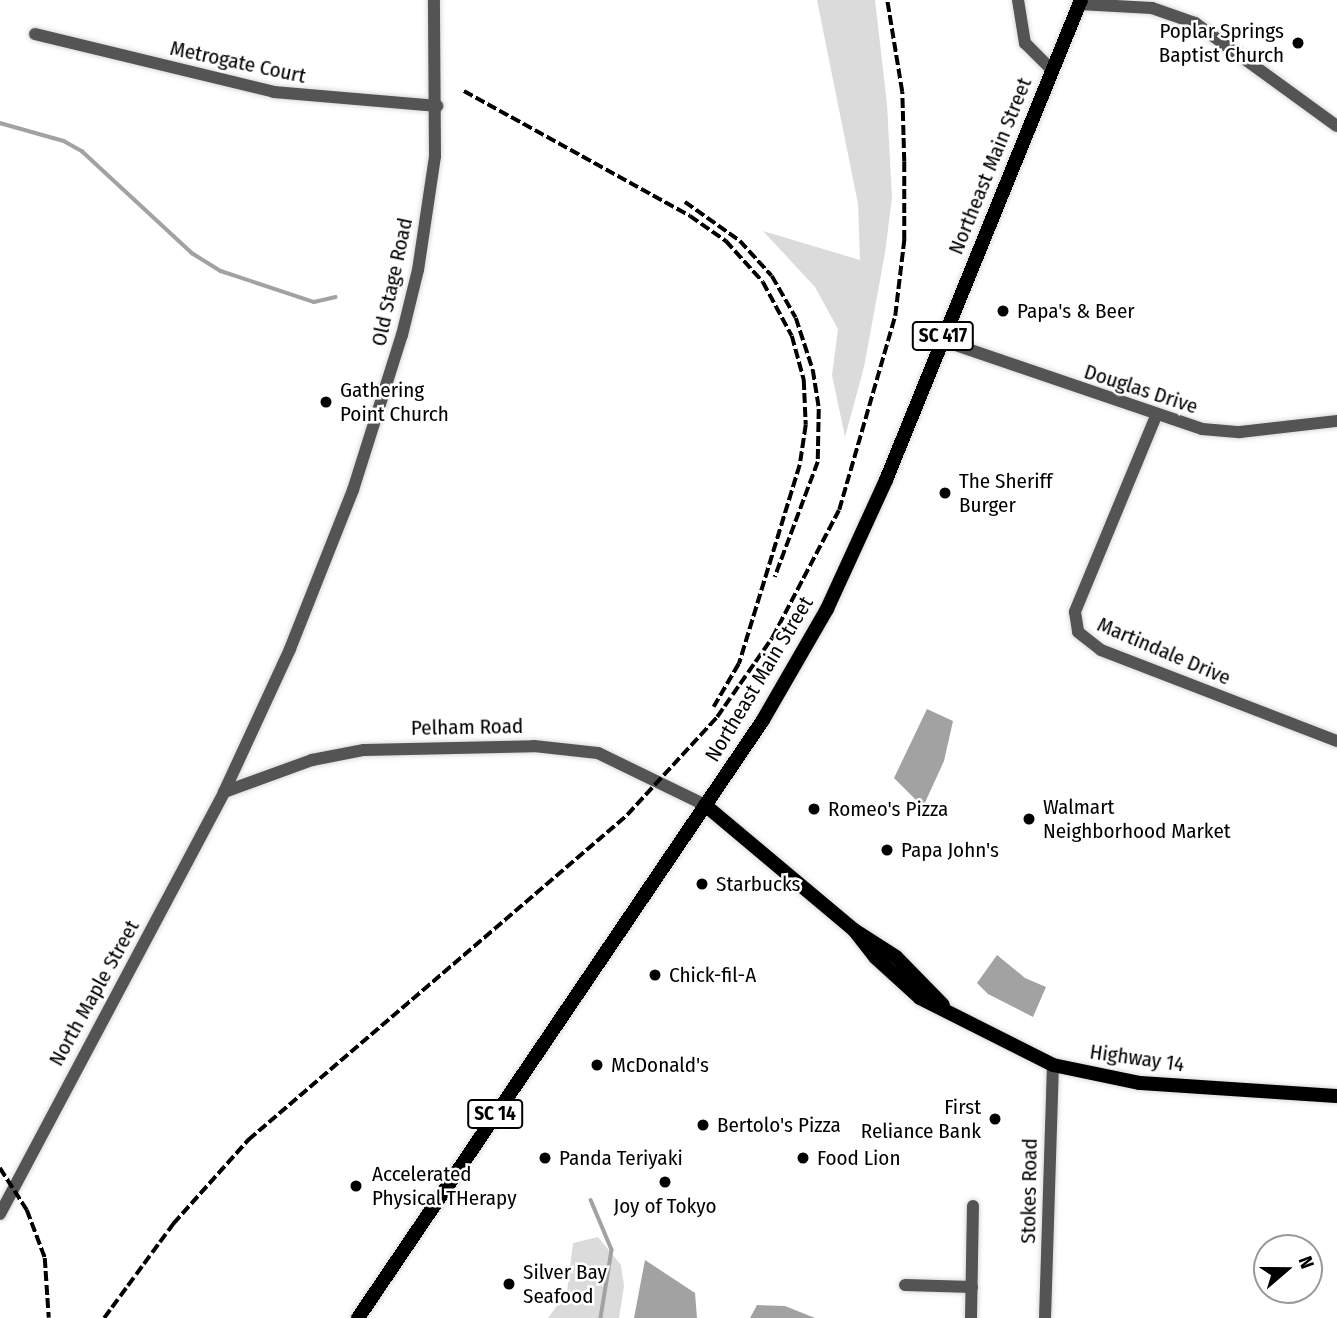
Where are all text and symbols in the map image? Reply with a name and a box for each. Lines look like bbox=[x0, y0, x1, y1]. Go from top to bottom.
place label: Poplar Springs Baptist Church bbox=[1159, 18, 1284, 68]
street label: Metrogate Court bbox=[168, 35, 308, 89]
marker: Poplar Springs Baptist Church bbox=[1290, 35, 1306, 51]
street label: Northeast Main Street bbox=[943, 74, 1037, 258]
street label: Old Stage Road bbox=[366, 216, 418, 348]
place label: Papa's & Beer bbox=[1017, 298, 1135, 324]
marker: Papa's & Beer bbox=[995, 303, 1011, 319]
road number: SC 417 bbox=[912, 320, 974, 352]
street label: Douglas Drive bbox=[1081, 359, 1201, 419]
place label: Gathering Point Church bbox=[340, 377, 449, 427]
marker: Gathering Point Church bbox=[318, 394, 334, 410]
place label: The Sheriff Burger bbox=[959, 468, 1052, 518]
marker: The Sheriff Burger bbox=[937, 485, 953, 501]
street label: Northeast Main Street bbox=[700, 592, 818, 766]
street label: Martindale Drive bbox=[1094, 612, 1234, 690]
street label: Pelham Road bbox=[411, 713, 523, 741]
place label: Walmart Neighborhood Market bbox=[1043, 794, 1231, 844]
place label: Romeo's Pizza bbox=[828, 796, 948, 822]
marker: Romeo's Pizza bbox=[806, 801, 822, 817]
marker: Walmart Neighborhood Market bbox=[1021, 811, 1037, 827]
place label: Papa John's bbox=[901, 837, 999, 863]
marker: Papa John's bbox=[879, 842, 895, 858]
place label: Starbucks bbox=[716, 871, 801, 897]
marker: Starbucks bbox=[694, 876, 710, 892]
street label: North Maple Street bbox=[44, 916, 144, 1070]
place label: Chick-fil-A bbox=[669, 962, 756, 988]
marker: Chick-fil-A bbox=[647, 967, 663, 983]
street label: Highway 14 bbox=[1088, 1039, 1186, 1077]
place label: McDonald's bbox=[611, 1052, 709, 1078]
marker: McDonald's bbox=[589, 1057, 605, 1073]
place label: First Reliance Bank bbox=[861, 1094, 981, 1144]
road number: SC 14 bbox=[467, 1098, 523, 1130]
marker: First Reliance Bank bbox=[987, 1111, 1003, 1127]
place label: Bertolo's Pizza bbox=[717, 1112, 841, 1138]
marker: Bertolo's Pizza bbox=[695, 1117, 711, 1133]
street label: Stokes Road bbox=[1015, 1138, 1043, 1244]
place label: Panda Teriyaki bbox=[559, 1145, 683, 1171]
place label: Food Lion bbox=[817, 1145, 900, 1171]
marker: Panda Teriyaki bbox=[537, 1150, 553, 1166]
marker: Food Lion bbox=[795, 1150, 811, 1166]
place label: Accelerated Physical THerapy bbox=[372, 1161, 517, 1211]
marker: Joy of Tokyo bbox=[657, 1174, 673, 1190]
marker: Accelerated Physical THerapy bbox=[346, 1176, 366, 1196]
place label: Joy of Tokyo bbox=[613, 1193, 717, 1219]
north arrow bbox=[1253, 1234, 1323, 1304]
text: N bbox=[1294, 1253, 1319, 1272]
place label: Silver Bay Seafood bbox=[523, 1259, 607, 1309]
marker: Silver Bay Seafood bbox=[501, 1276, 517, 1292]

